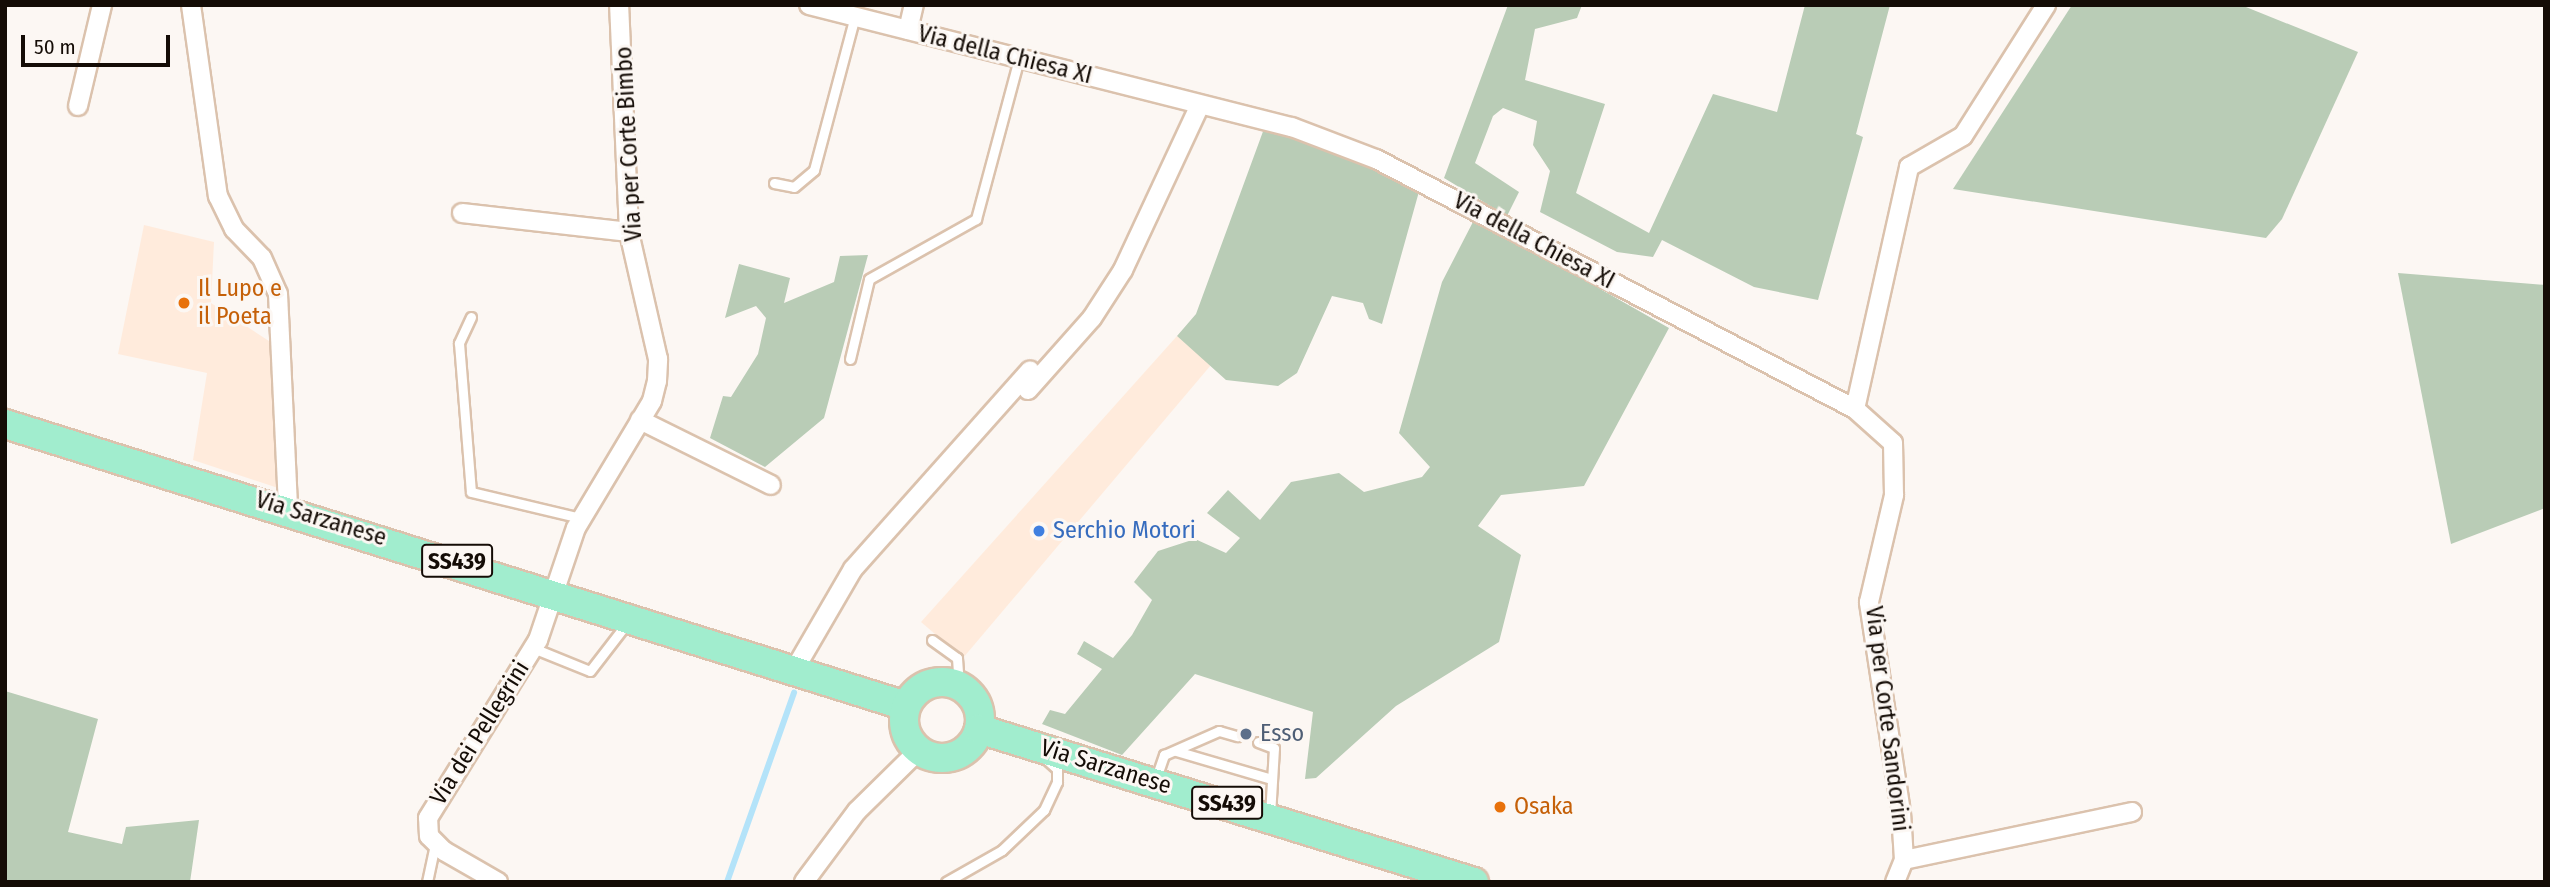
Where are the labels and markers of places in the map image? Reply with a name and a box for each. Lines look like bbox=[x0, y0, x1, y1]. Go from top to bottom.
place label: Il Lupo e il Poeta bbox=[198, 275, 282, 331]
marker: Il Lupo e il Poeta bbox=[176, 295, 192, 311]
place label: Serchio Motori bbox=[1053, 517, 1196, 545]
marker: Serchio Motori bbox=[1031, 523, 1047, 539]
place label: Esso bbox=[1260, 720, 1304, 748]
marker: Esso bbox=[1238, 726, 1254, 742]
place label: Osaka bbox=[1514, 793, 1573, 821]
marker: Osaka bbox=[1492, 799, 1508, 815]

